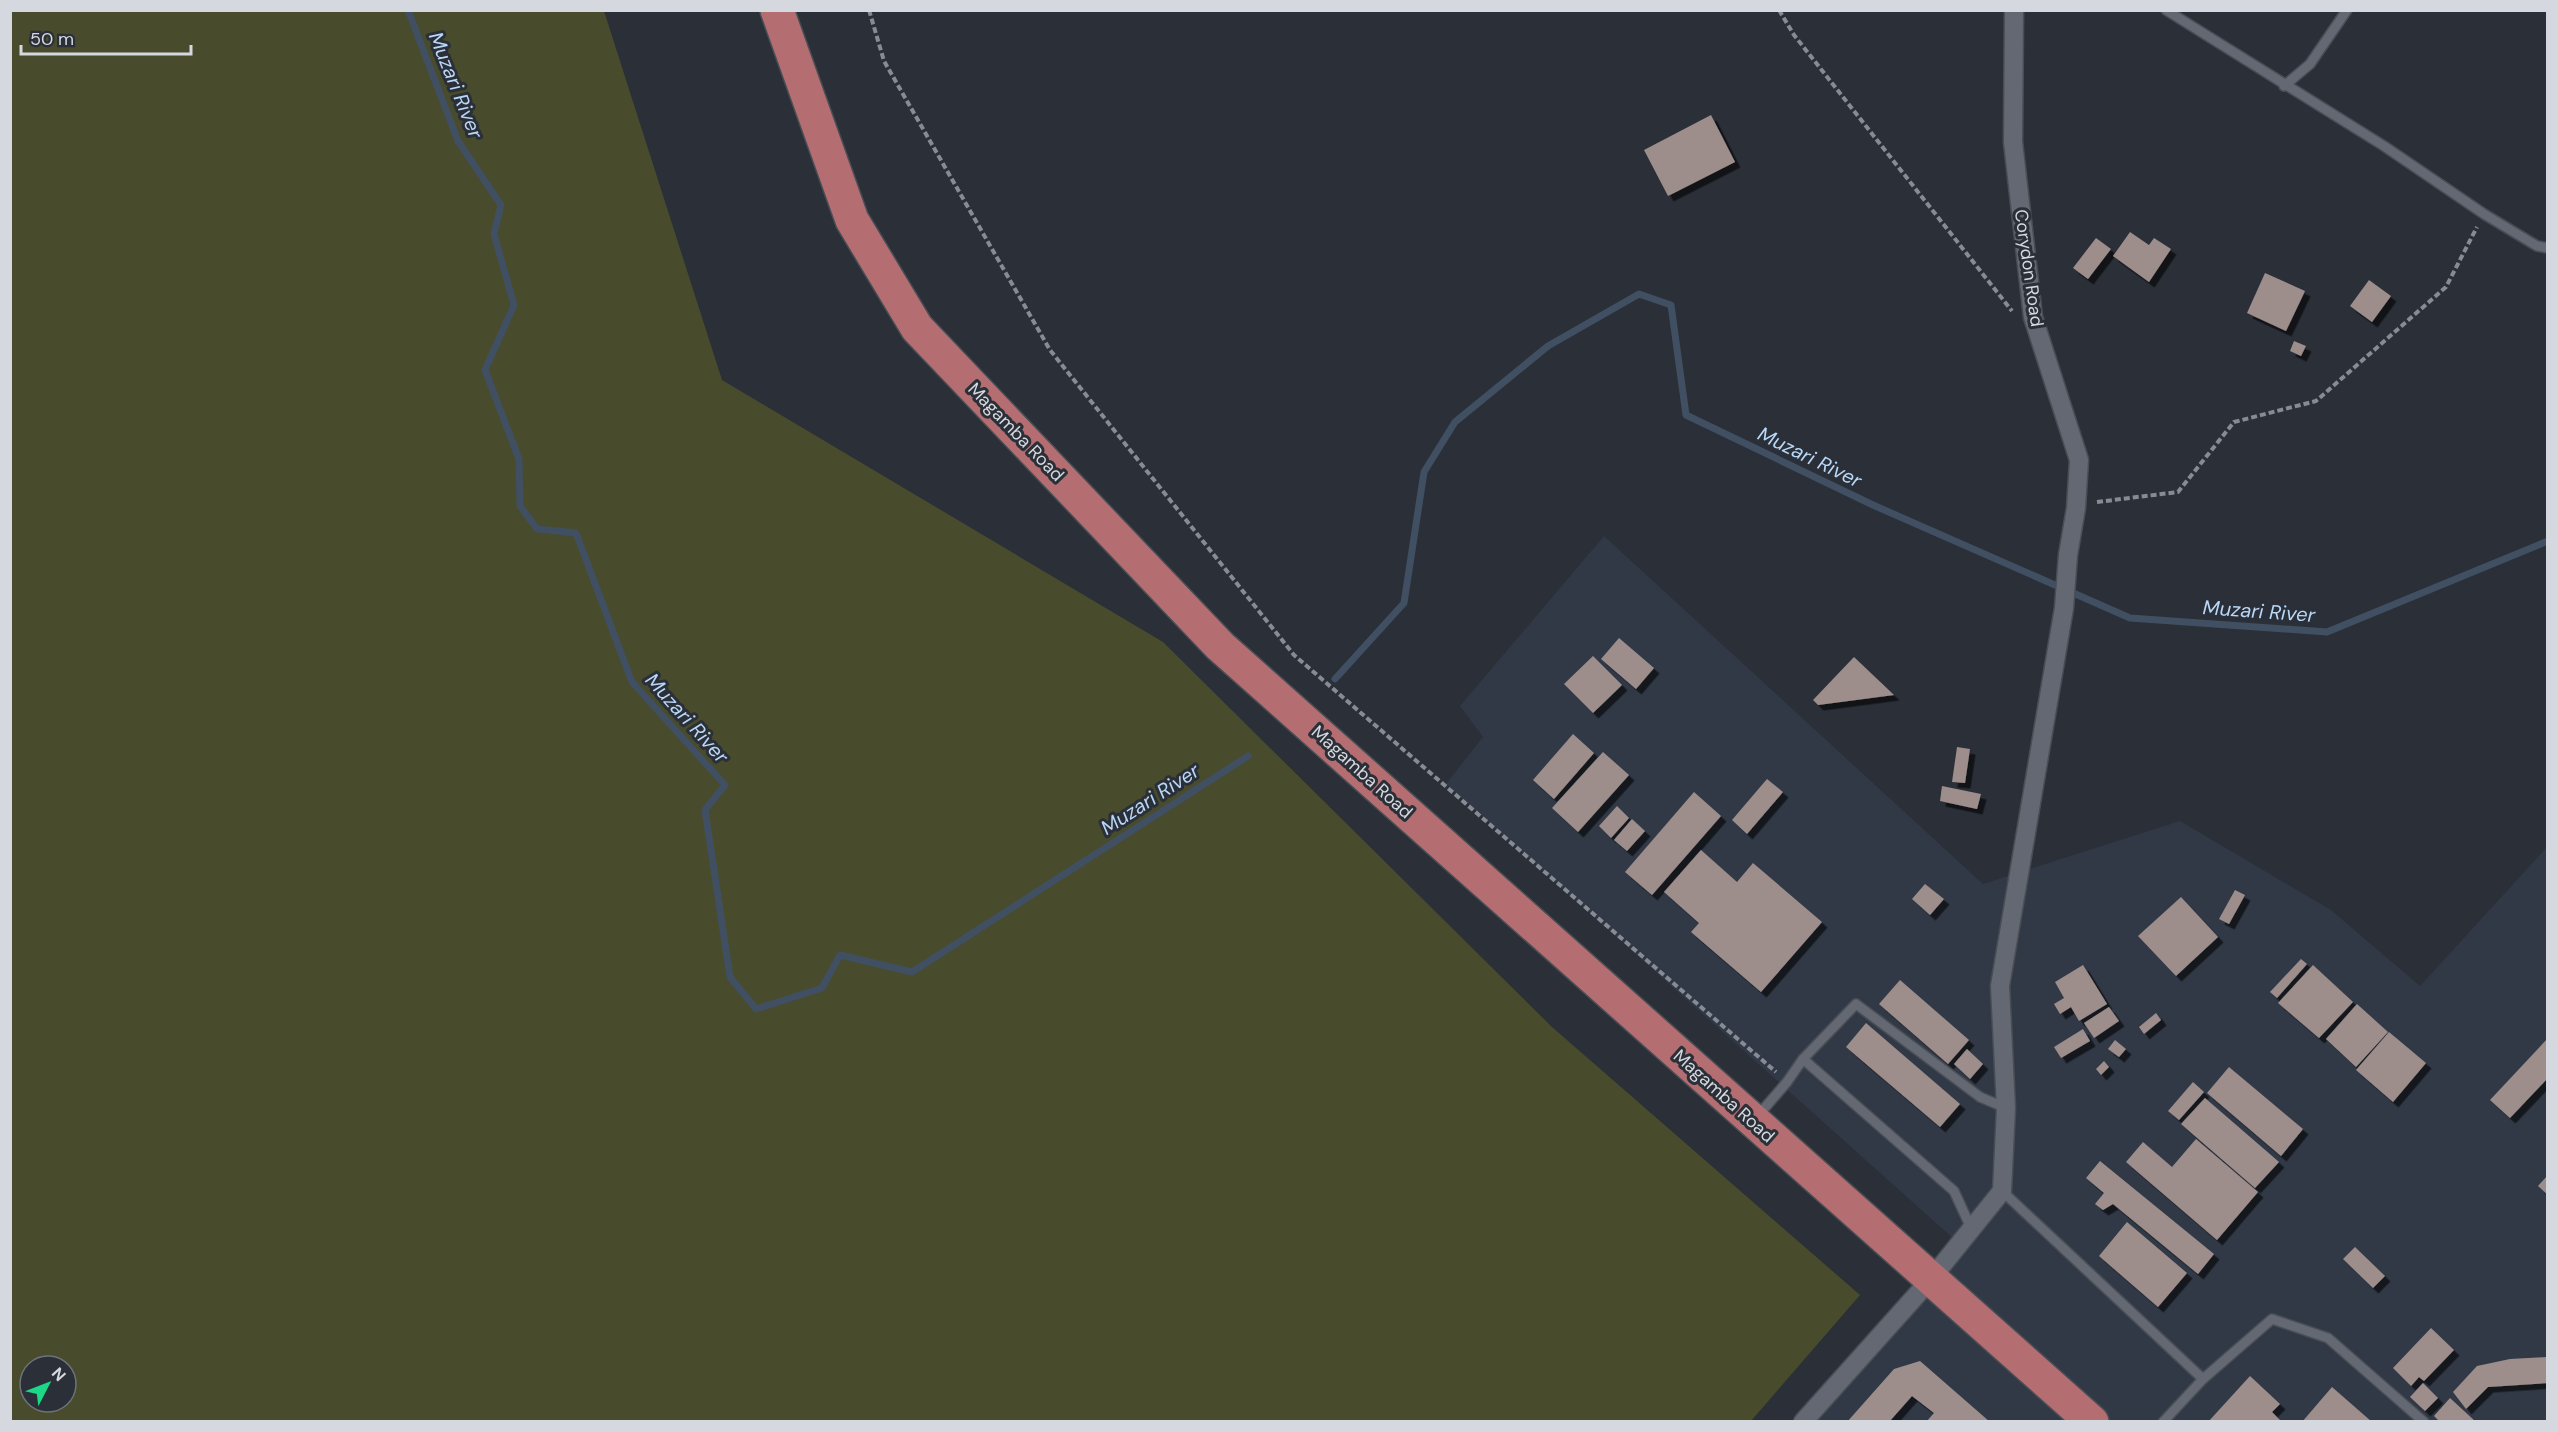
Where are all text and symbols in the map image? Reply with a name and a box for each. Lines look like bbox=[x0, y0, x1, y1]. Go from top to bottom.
scale bar bbox=[21, 18, 190, 56]
text: 50 m bbox=[30, 27, 74, 51]
water label: Muzari River bbox=[423, 28, 489, 143]
street label: Corydon Road bbox=[2009, 208, 2049, 328]
street label: Magamba Road bbox=[963, 377, 1069, 487]
water label: Muzari River bbox=[1754, 421, 1867, 494]
water label: Muzari River bbox=[2202, 594, 2317, 628]
water label: Muzari River bbox=[640, 667, 735, 769]
street label: Magamba Road bbox=[1306, 720, 1418, 824]
water label: Muzari River bbox=[1096, 757, 1205, 841]
street label: Magamba Road bbox=[1668, 1044, 1780, 1148]
north arrow bbox=[18, 1354, 78, 1414]
text: N bbox=[47, 1363, 70, 1386]

